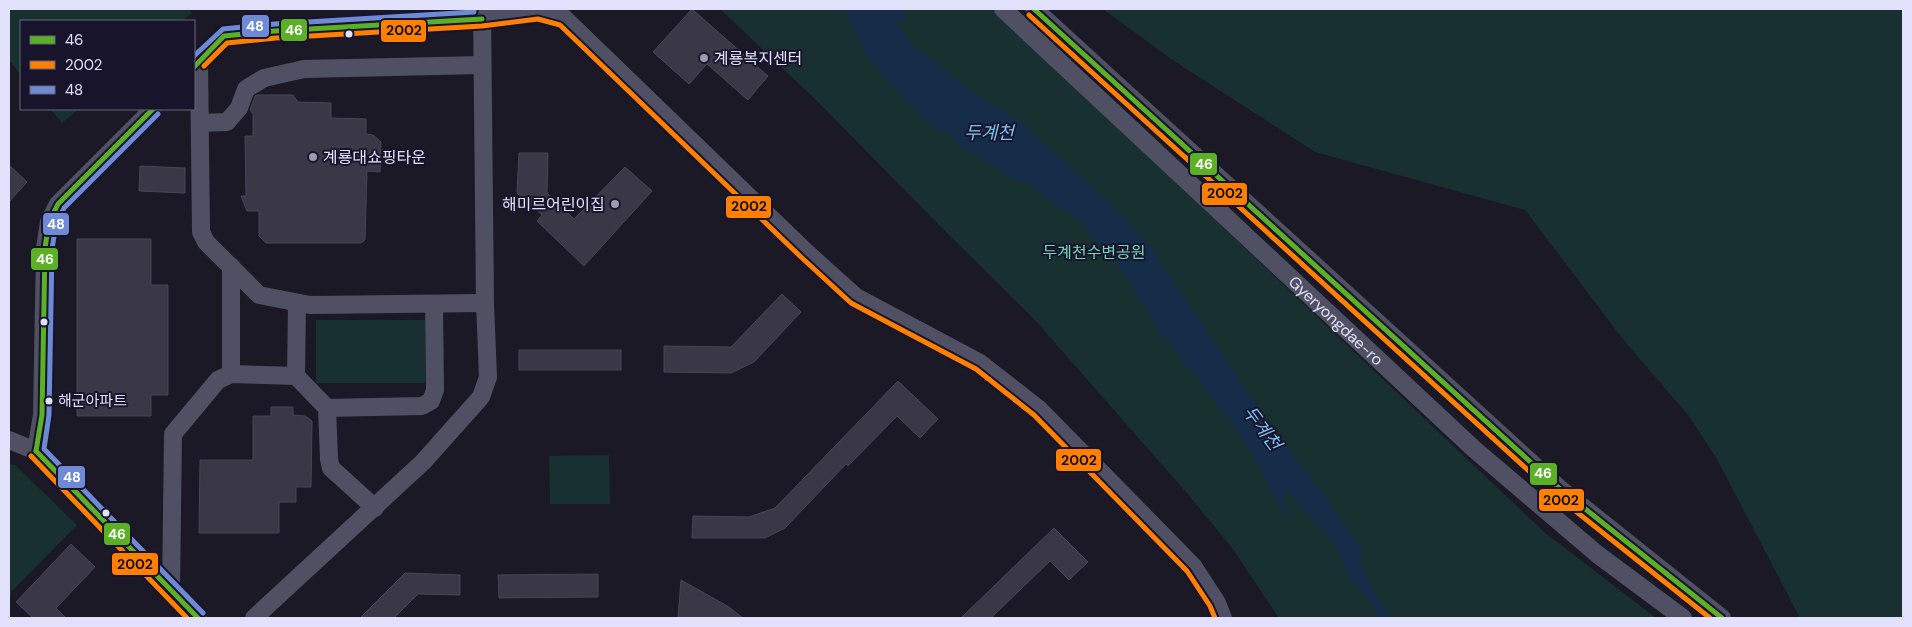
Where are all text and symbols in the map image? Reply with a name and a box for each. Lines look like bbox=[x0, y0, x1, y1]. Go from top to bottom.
line badge: 48 bbox=[241, 14, 270, 38]
text: 48 bbox=[246, 17, 264, 35]
line badge: 46 bbox=[280, 18, 308, 42]
line badge: 2002 bbox=[380, 19, 427, 43]
legend bbox=[20, 20, 195, 110]
text: 46 bbox=[285, 21, 303, 39]
text: 2002 bbox=[386, 21, 422, 39]
unlabelled marker bbox=[344, 29, 354, 39]
text: 46 bbox=[65, 30, 84, 50]
place label: 계룡복지센터 bbox=[714, 48, 802, 69]
marker: 계룡복지센터 bbox=[698, 52, 710, 64]
text: 2002 bbox=[65, 55, 103, 75]
text: 48 bbox=[65, 80, 83, 100]
water label: 두계천 bbox=[964, 121, 1016, 145]
place label: 계룡대쇼핑타운 bbox=[323, 147, 426, 168]
marker: 계룡대쇼핑타운 bbox=[307, 151, 319, 163]
line badge: 46 bbox=[1189, 152, 1218, 176]
text: 46 bbox=[1195, 155, 1213, 173]
line badge: 2002 bbox=[1201, 182, 1248, 206]
text: 2002 bbox=[1207, 184, 1243, 202]
place label: 해미르어린이집 bbox=[502, 194, 605, 215]
line badge: 2002 bbox=[725, 195, 772, 219]
text: 2002 bbox=[731, 197, 767, 215]
marker: 해미르어린이집 bbox=[609, 198, 621, 210]
line badge: 48 bbox=[42, 212, 70, 236]
text: 48 bbox=[47, 215, 65, 233]
park label: 두계천수변공원 bbox=[1042, 242, 1146, 263]
line badge: 46 bbox=[30, 247, 59, 271]
text: 46 bbox=[36, 250, 54, 268]
street label: Gyeryongdae-ro bbox=[1284, 271, 1388, 370]
unlabelled marker bbox=[39, 317, 49, 327]
place label: 해군아파트 bbox=[58, 391, 127, 411]
marker: 해군아파트 bbox=[44, 396, 54, 406]
water label: 두계천 bbox=[1237, 401, 1288, 457]
line badge: 2002 bbox=[1055, 448, 1102, 472]
text: 2002 bbox=[1061, 451, 1097, 469]
line badge: 46 bbox=[1529, 462, 1558, 486]
text: 46 bbox=[1534, 464, 1552, 482]
line badge: 48 bbox=[57, 465, 86, 489]
text: 48 bbox=[63, 468, 81, 486]
line badge: 2002 bbox=[1538, 488, 1585, 512]
text: 2002 bbox=[1543, 491, 1579, 509]
unlabelled marker bbox=[101, 508, 111, 518]
line badge: 46 bbox=[103, 522, 131, 546]
text: 46 bbox=[108, 525, 126, 543]
line badge: 2002 bbox=[111, 552, 159, 576]
text: 2002 bbox=[117, 555, 153, 573]

